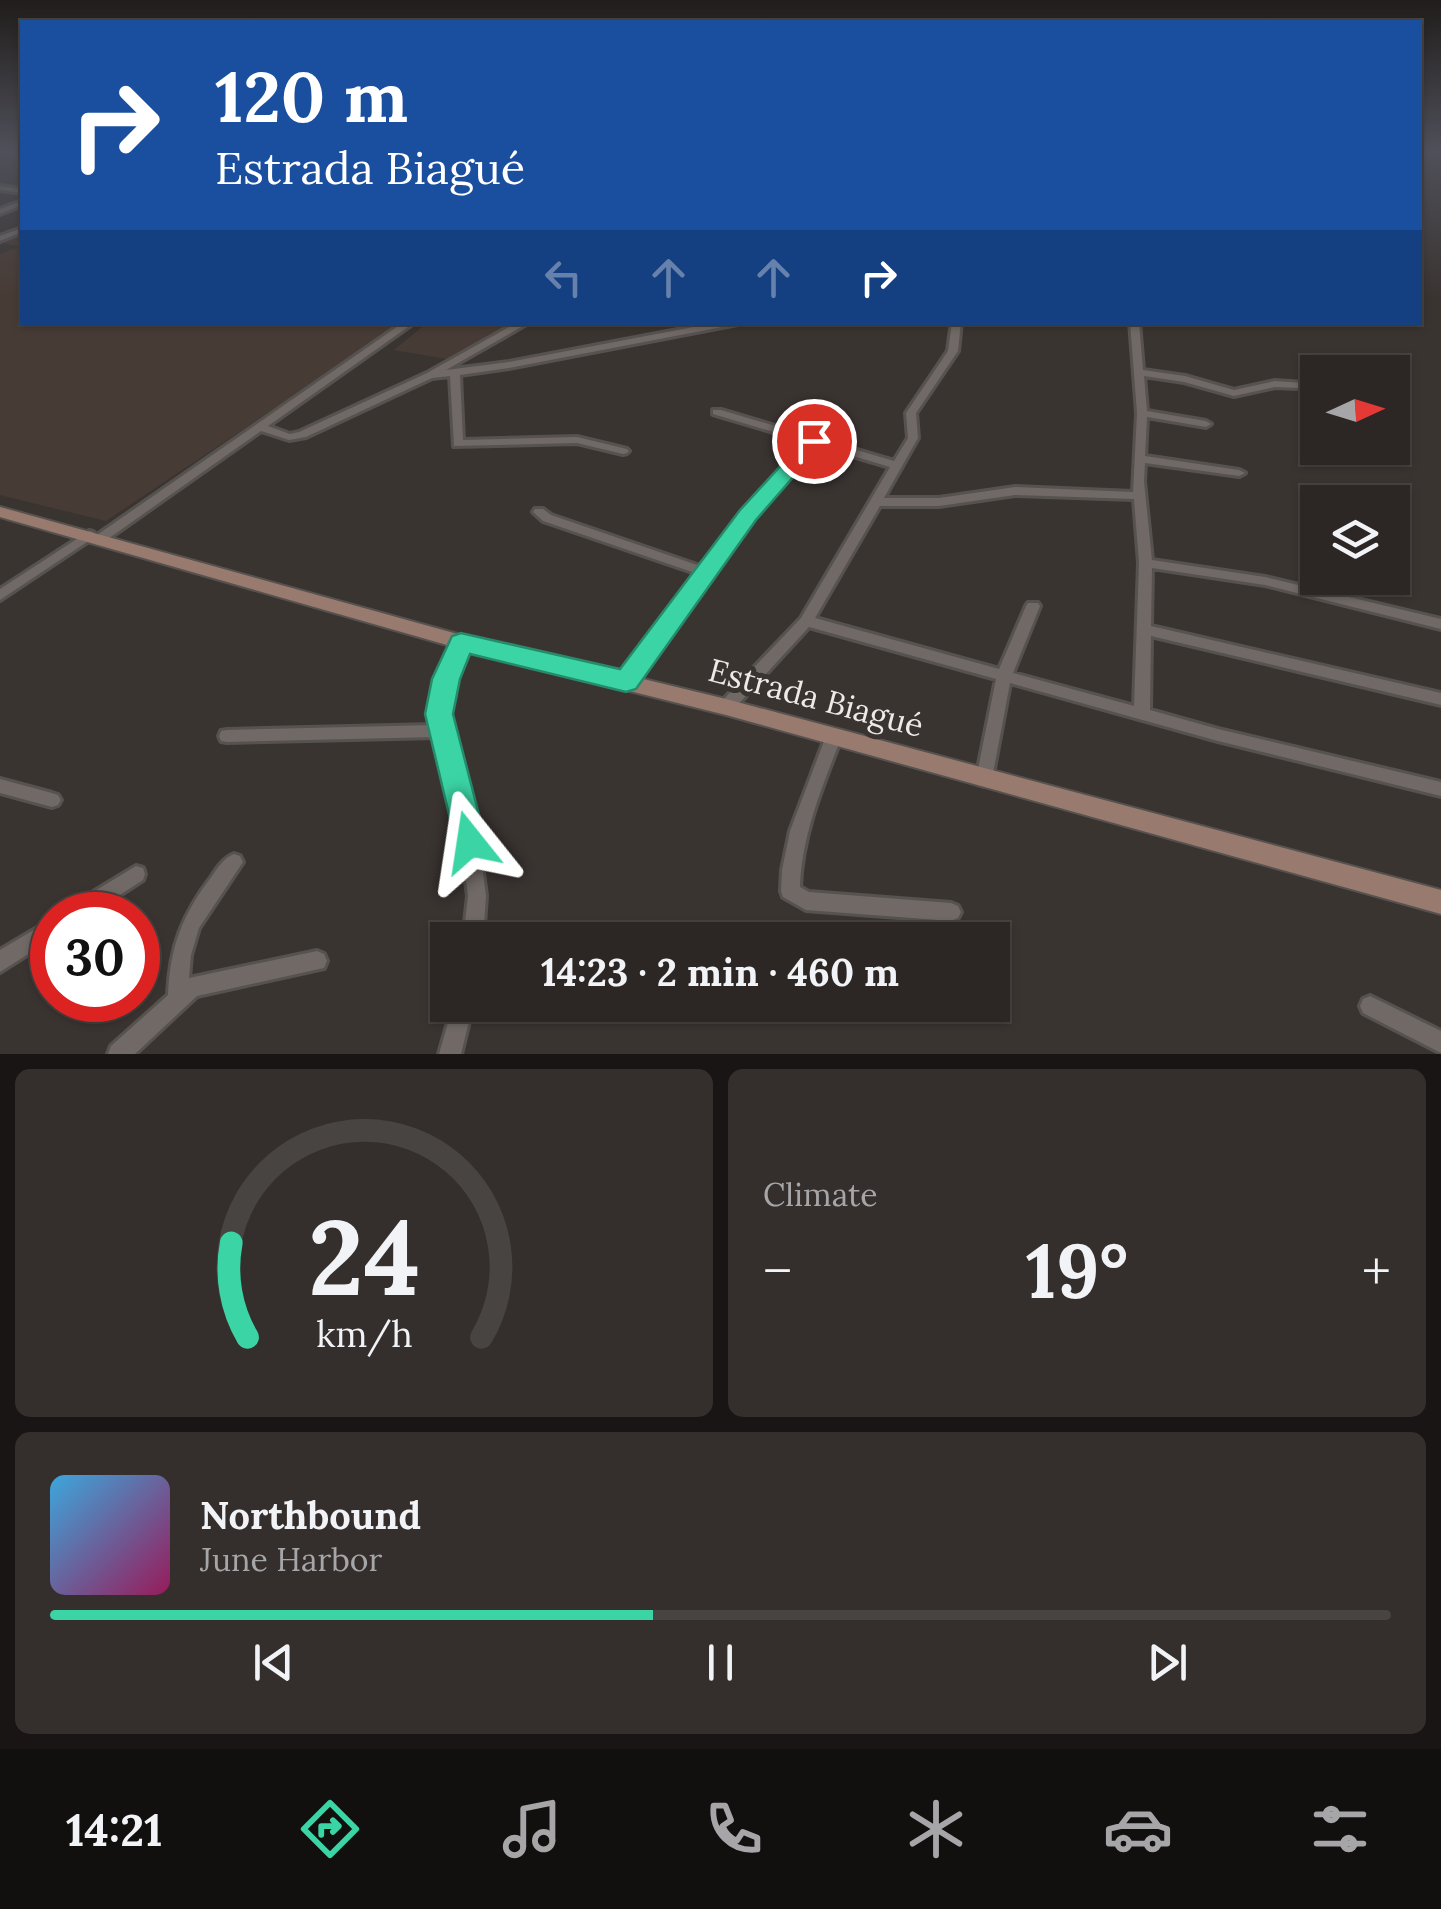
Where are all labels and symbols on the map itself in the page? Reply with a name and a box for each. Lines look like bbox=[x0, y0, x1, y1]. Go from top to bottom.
north arrow bbox=[1300, 355, 1410, 465]
pin bbox=[772, 399, 857, 484]
street label: Estrada Biagué bbox=[704, 649, 928, 746]
position arrow bbox=[418, 790, 522, 894]
speed limit sign: 30 bbox=[30, 892, 160, 1022]

